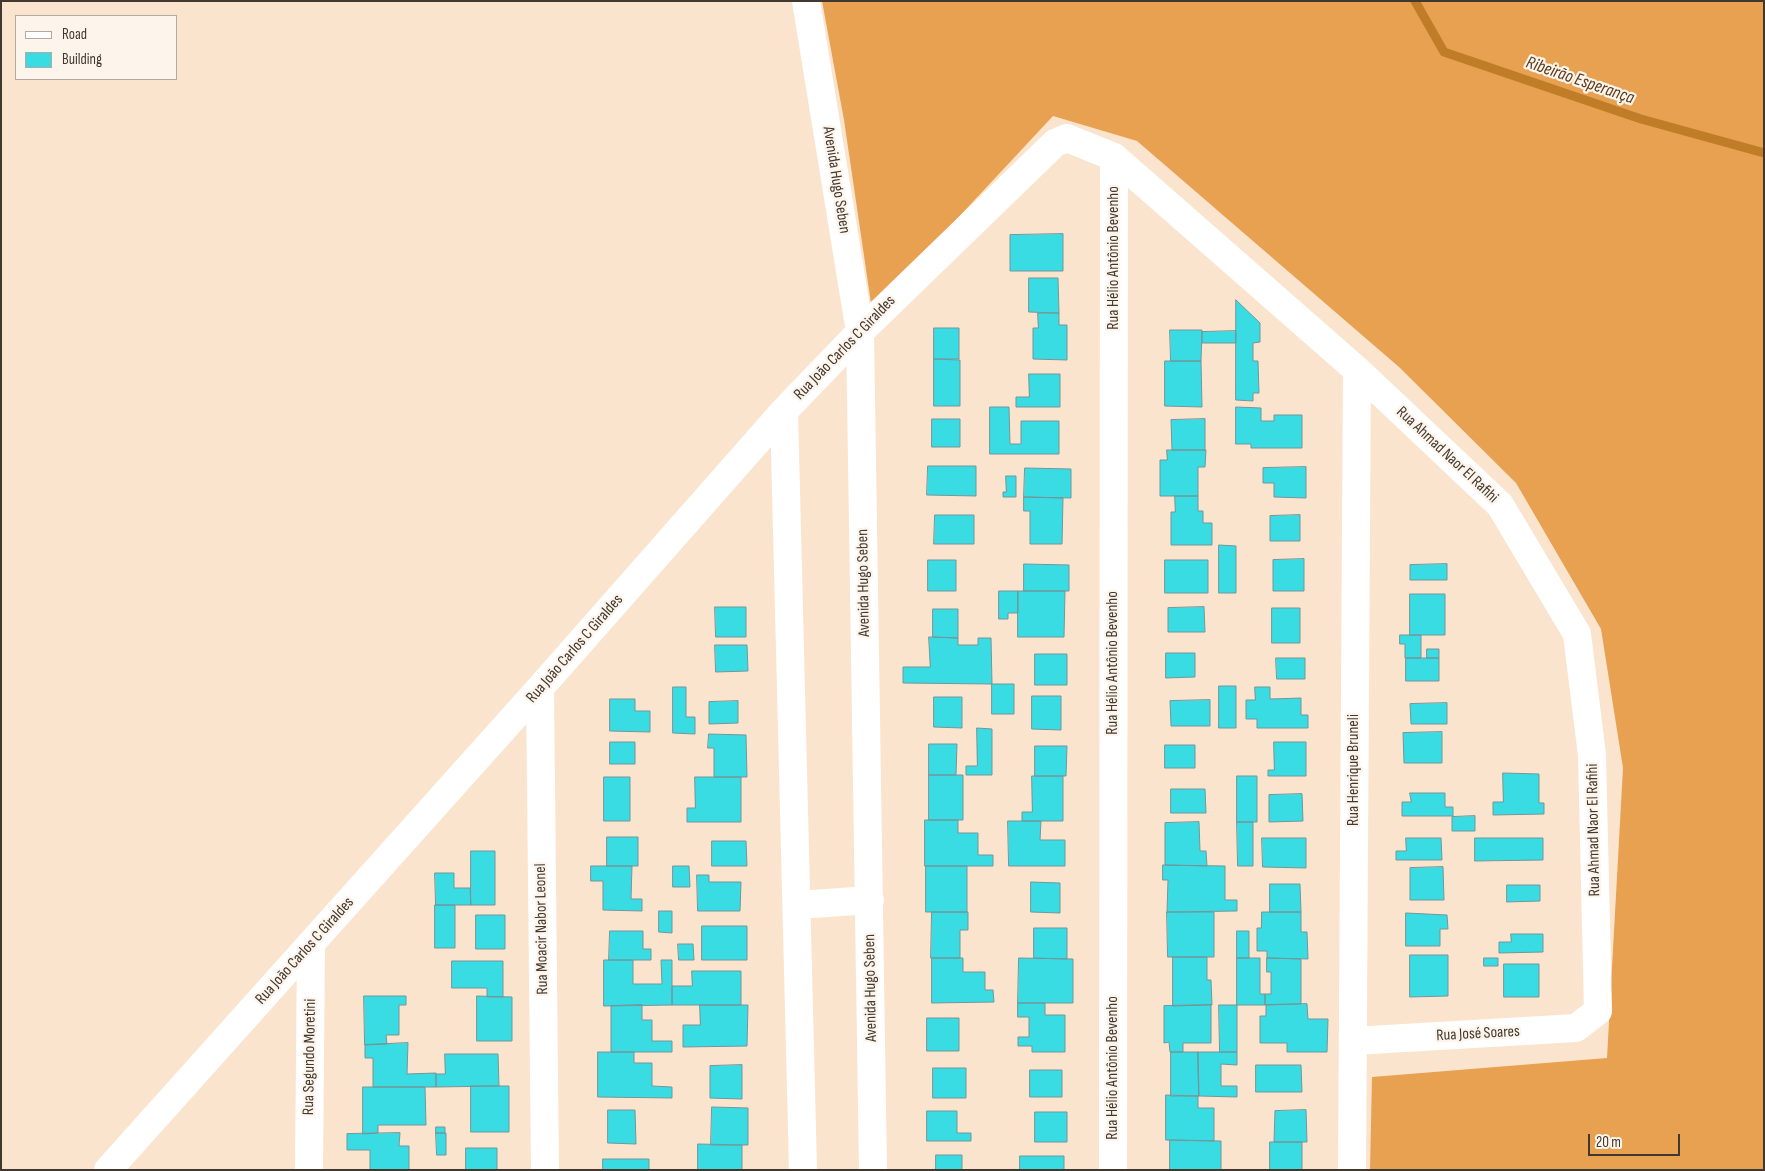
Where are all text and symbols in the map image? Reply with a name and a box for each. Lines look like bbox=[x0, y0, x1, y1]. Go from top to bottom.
legend bbox=[15, 15, 178, 80]
text: Road bbox=[62, 25, 87, 44]
text: Building bbox=[62, 50, 102, 69]
water label: Ribeirão Esperança bbox=[1523, 52, 1637, 110]
street label: Avenida Hugo Seben bbox=[818, 125, 854, 235]
street label: Rua Hélio Antônio Bevenho bbox=[1104, 186, 1124, 330]
street label: Rua João Carlos C Giraldes bbox=[790, 292, 900, 404]
street label: Rua Ahmad Naor El Rafihi bbox=[1392, 403, 1502, 507]
street label: Avenida Hugo Seben bbox=[853, 529, 875, 637]
street label: Rua João Carlos C Giraldes bbox=[523, 591, 627, 707]
street label: Rua Hélio Antônio Bevenho bbox=[1103, 591, 1123, 735]
street label: Rua Henrique Bruneli bbox=[1344, 714, 1364, 826]
street label: Rua Ahmad Naor El Rafihi bbox=[1583, 763, 1605, 897]
street label: Rua Moacir Nabor Leonel bbox=[531, 863, 553, 995]
street label: Rua João Carlos C Giraldes bbox=[252, 893, 358, 1009]
street label: Avenida Hugo Seben bbox=[860, 934, 882, 1042]
street label: Rua Hélio Antônio Bevenho bbox=[1103, 996, 1123, 1140]
street label: Rua Segundo Moretini bbox=[299, 999, 321, 1115]
street label: Rua José Soares bbox=[1436, 1022, 1520, 1046]
scale bar bbox=[1590, 1124, 1682, 1156]
text: 20 m bbox=[1596, 1133, 1621, 1152]

